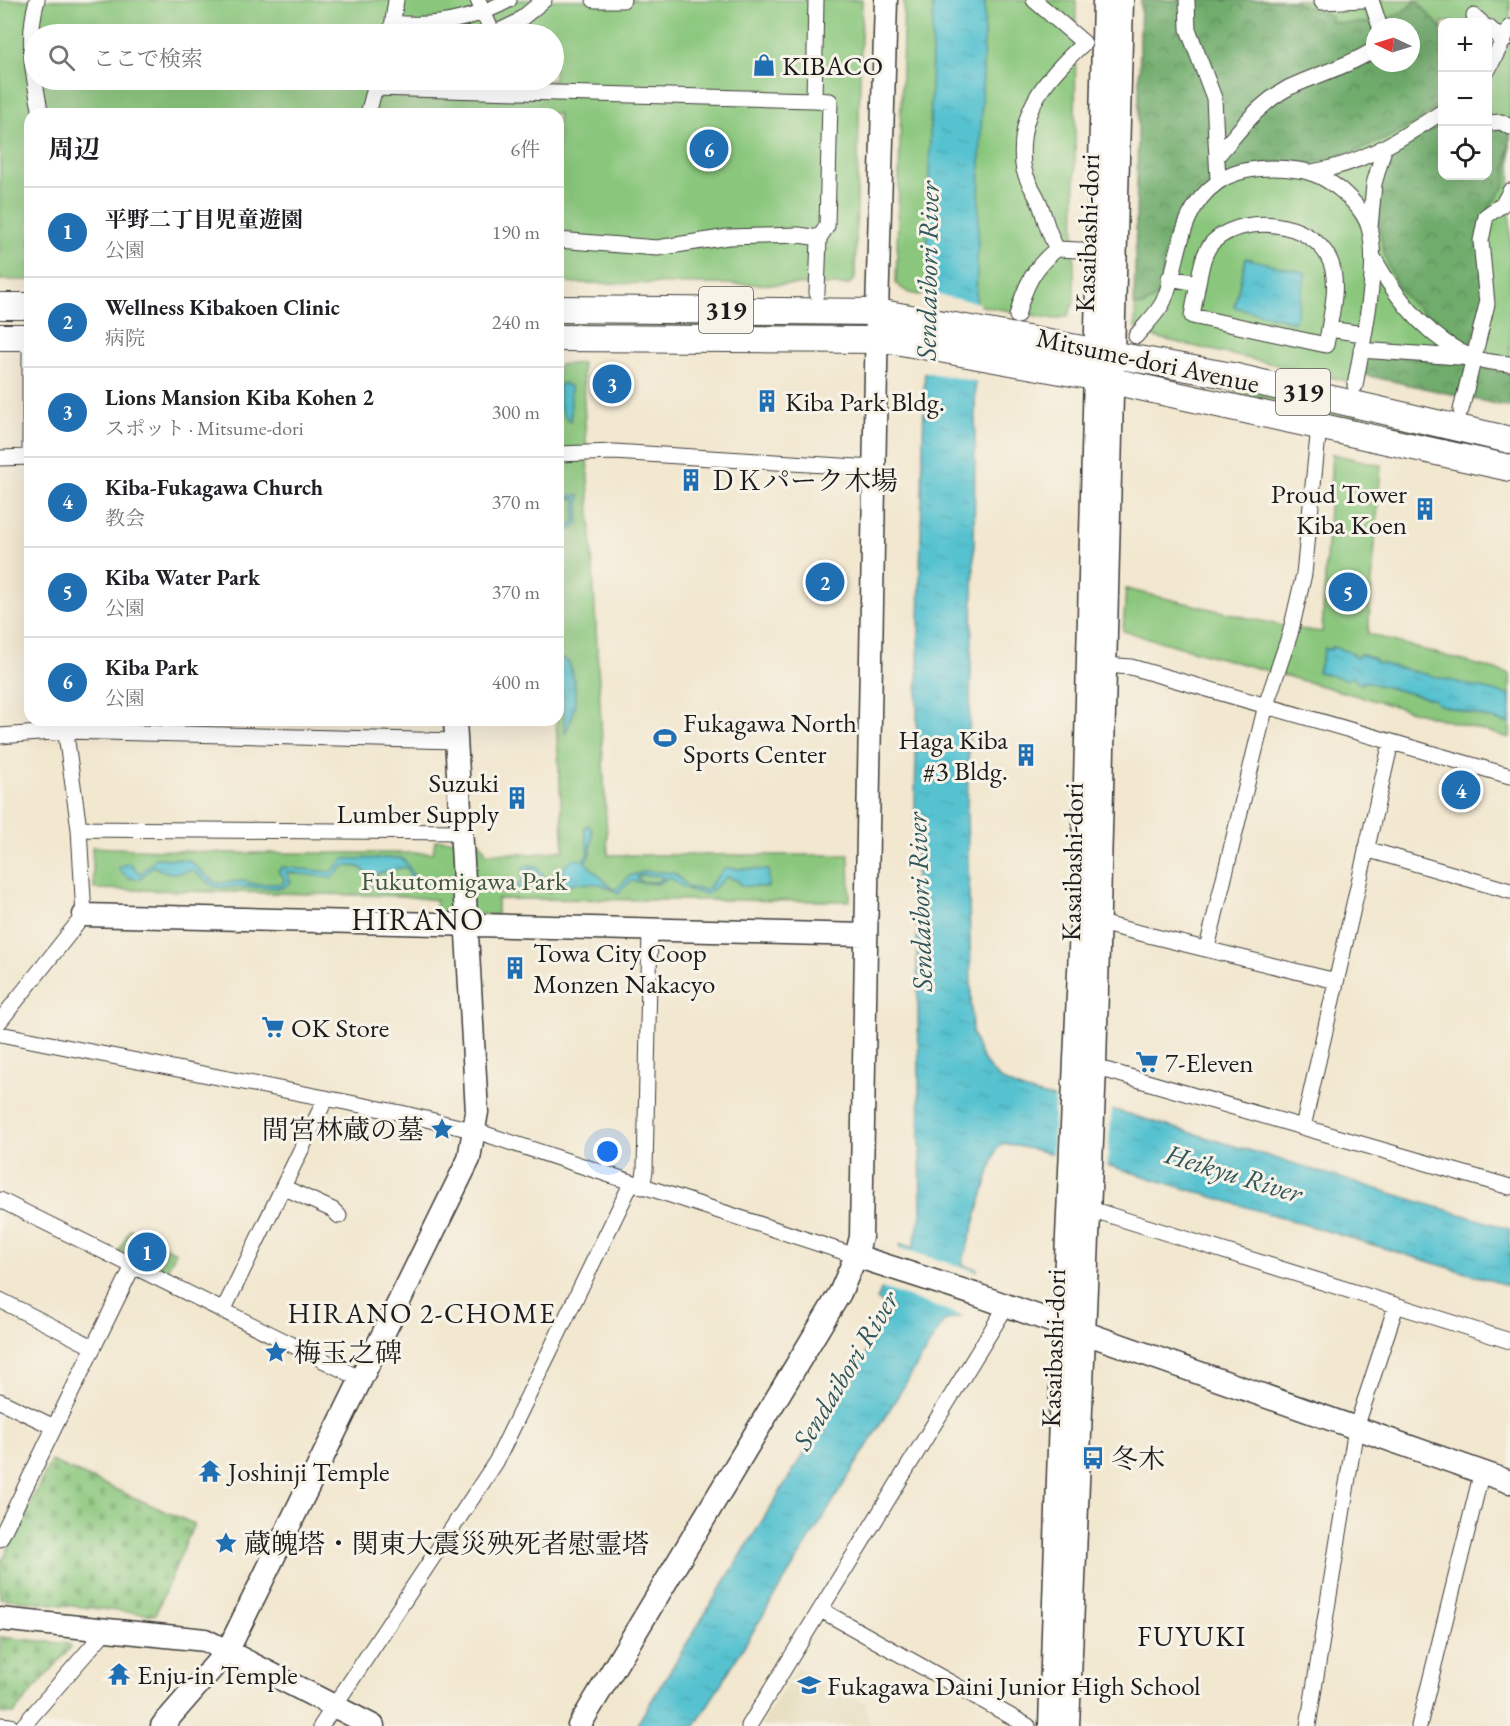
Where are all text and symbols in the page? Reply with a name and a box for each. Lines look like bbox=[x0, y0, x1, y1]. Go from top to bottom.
north arrow bbox=[1366, 18, 1420, 72]
map controls bbox=[1438, 18, 1492, 180]
button: + bbox=[1438, 18, 1492, 72]
search box bbox=[24, 24, 564, 90]
icon: search bbox=[45, 41, 78, 74]
text: ここで検索 bbox=[93, 44, 203, 73]
place label: KIBACO bbox=[782, 48, 883, 83]
shop icon: KIBACO bbox=[751, 52, 777, 78]
button: − bbox=[1438, 72, 1492, 126]
pin: 6 bbox=[690, 126, 728, 172]
button: locate bbox=[1438, 126, 1492, 180]
text: 周辺 bbox=[48, 132, 100, 166]
text: 6件 bbox=[510, 136, 540, 162]
street label: Kasaibashi-dori bbox=[1067, 153, 1107, 313]
water label: Sendaibori River bbox=[907, 180, 947, 362]
text: 平野二丁目児童遊園 bbox=[105, 205, 303, 234]
text: 1 bbox=[62, 219, 73, 245]
text: 190 m bbox=[492, 219, 540, 245]
text: 公園 bbox=[105, 237, 145, 263]
road number: 319 bbox=[699, 287, 753, 333]
text: Wellness Kibakoen Clinic bbox=[105, 293, 340, 322]
text: 2 bbox=[62, 309, 73, 335]
text: 240 m bbox=[492, 309, 540, 335]
street label: Mitsume-dori Avenue bbox=[1033, 319, 1263, 401]
text: 病院 bbox=[105, 325, 145, 351]
pin: 3 bbox=[592, 362, 632, 406]
road number: 319 bbox=[1276, 369, 1330, 415]
text: Lions Mansion Kiba Kohen 2 bbox=[105, 383, 374, 412]
place label: Kiba Park Bldg. bbox=[785, 384, 945, 419]
building icon: Kiba Park Bldg. bbox=[754, 388, 780, 414]
text: 3 bbox=[62, 399, 73, 425]
text: 300 m bbox=[492, 399, 540, 425]
text: スポット · Mitsume-dori bbox=[105, 415, 304, 441]
place label: ＤＫパーク木場 bbox=[709, 463, 898, 498]
building icon: ＤＫパーク木場 bbox=[678, 467, 704, 493]
text: Kiba-Fukagawa Church bbox=[105, 473, 323, 502]
place label: Proud Tower Kiba Koen bbox=[1271, 476, 1407, 542]
text: 4 bbox=[62, 489, 73, 515]
text: 370 m bbox=[492, 489, 540, 515]
building icon: Proud Tower Kiba Koen bbox=[1412, 496, 1438, 522]
text: 教会 bbox=[105, 505, 145, 531]
pin: 2 bbox=[806, 560, 844, 604]
text: Kiba Water Park bbox=[105, 563, 260, 592]
pin: 5 bbox=[1328, 570, 1368, 614]
text: 5 bbox=[62, 579, 73, 605]
text: 370 m bbox=[492, 579, 540, 605]
text: 公園 bbox=[105, 595, 145, 621]
text: Kiba Park bbox=[105, 653, 199, 682]
text: 6 bbox=[62, 669, 73, 695]
text: 400 m bbox=[492, 669, 540, 695]
text: 公園 bbox=[105, 685, 145, 711]
place label: Fukagawa North Sports Center bbox=[683, 705, 857, 771]
place label: Haga Kiba #3 Bldg. bbox=[898, 722, 1008, 788]
sports icon: Fukagawa North Sports Center bbox=[652, 725, 678, 751]
building icon: Haga Kiba #3 Bldg. bbox=[1013, 742, 1039, 768]
place label: Suzuki Lumber Supply bbox=[336, 765, 499, 831]
pin: 4 bbox=[1442, 768, 1480, 812]
street label: Kasaibashi-dori bbox=[1053, 782, 1091, 942]
building icon: Suzuki Lumber Supply bbox=[504, 785, 530, 811]
water label: Sendaibori River bbox=[898, 810, 940, 993]
park label: Fukutomigawa Park bbox=[361, 863, 568, 898]
district label: HIRANO bbox=[351, 900, 485, 939]
place label: Towa City Coop Monzen Nakacyo bbox=[533, 935, 715, 1001]
building icon: Towa City Coop Monzen Nakacyo bbox=[502, 955, 528, 981]
place label: OK Store bbox=[291, 1010, 389, 1045]
supermarket icon: OK Store bbox=[260, 1014, 286, 1040]
place label: 7-Eleven bbox=[1165, 1045, 1254, 1080]
supermarket icon: 7-Eleven bbox=[1134, 1049, 1160, 1075]
place label: 間宮林蔵の墓 bbox=[262, 1112, 424, 1147]
place icon: 間宮林蔵の墓 bbox=[429, 1116, 455, 1142]
water label: Heikyu River bbox=[1160, 1135, 1308, 1211]
your location bbox=[593, 1137, 622, 1166]
pin: 1 bbox=[128, 1230, 166, 1274]
street label: Kasaibashi-dori bbox=[1033, 1268, 1073, 1428]
water label: Sendaibori River bbox=[783, 1283, 907, 1457]
district label: HIRANO 2-CHOME bbox=[288, 1295, 556, 1331]
place label: 梅玉之碑 bbox=[294, 1335, 402, 1370]
place icon: 梅玉之碑 bbox=[263, 1339, 289, 1365]
place label: 冬木 bbox=[1111, 1441, 1165, 1476]
bus stop icon: 冬木 bbox=[1080, 1445, 1106, 1471]
place label: Joshinji Temple bbox=[226, 1454, 390, 1489]
temple icon: Joshinji Temple bbox=[197, 1458, 223, 1484]
place label: 蔵魄塔・関東大震災殃死者慰霊塔 bbox=[244, 1526, 649, 1561]
place icon: 蔵魄塔・関東大震災殃死者慰霊塔 bbox=[213, 1530, 239, 1556]
district label: FUYUKI bbox=[1137, 1618, 1247, 1654]
place label: Enju-in Temple bbox=[137, 1657, 298, 1692]
temple icon: Enju-in Temple bbox=[106, 1661, 132, 1687]
place label: Fukagawa Daini Junior High School bbox=[827, 1668, 1201, 1703]
school or university icon: Fukagawa Daini Junior High School bbox=[796, 1672, 822, 1698]

